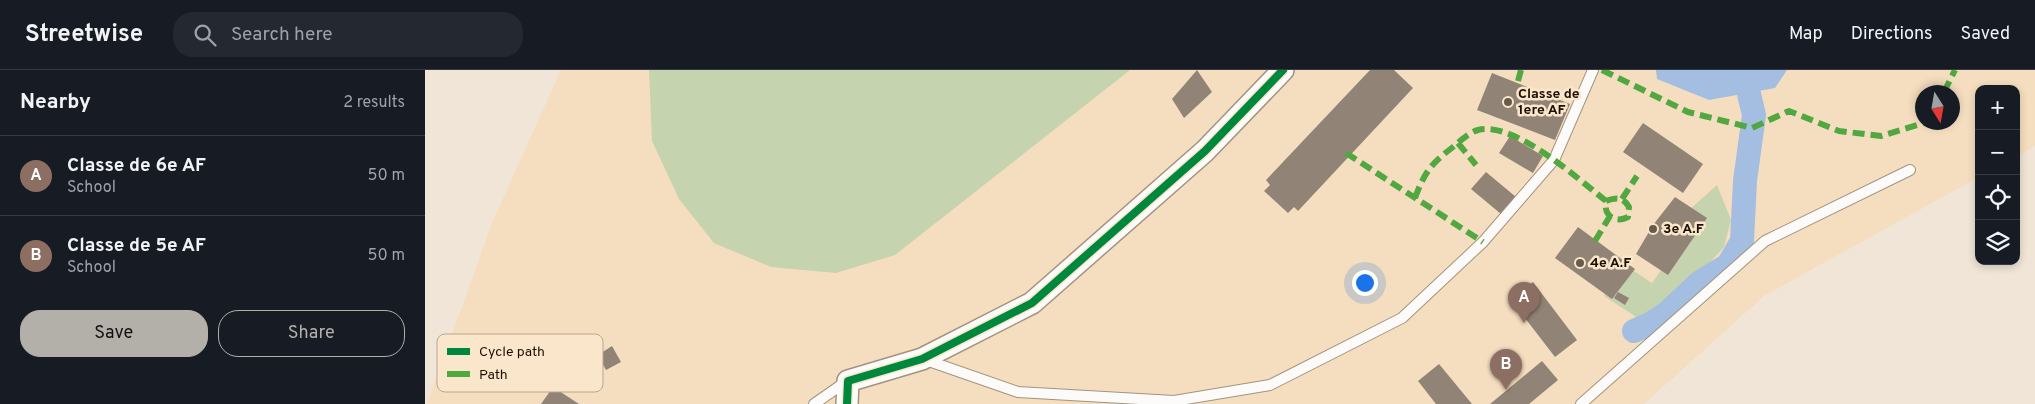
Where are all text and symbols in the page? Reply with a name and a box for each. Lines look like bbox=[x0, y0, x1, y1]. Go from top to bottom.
search box bbox=[173, 12, 523, 57]
text: Streetwise bbox=[25, 20, 143, 50]
icon: search bbox=[191, 21, 219, 49]
text: Search here bbox=[231, 23, 333, 47]
text: Map bbox=[1789, 23, 1823, 46]
text: Directions bbox=[1851, 23, 1933, 46]
text: Saved bbox=[1961, 23, 2010, 46]
north arrow bbox=[1915, 85, 1960, 130]
map controls bbox=[1975, 85, 2020, 265]
button: + bbox=[1975, 85, 2020, 130]
place label: Classe de 1ere AF bbox=[1518, 86, 1580, 119]
text: Nearby bbox=[20, 89, 91, 116]
text: 2 results bbox=[343, 93, 405, 113]
marker: Classe de 1ere AF bbox=[1502, 96, 1514, 108]
button: − bbox=[1975, 130, 2020, 175]
text: Classe de 6e AF bbox=[67, 154, 206, 178]
text: A bbox=[30, 166, 42, 186]
text: 50 m bbox=[368, 166, 405, 186]
button: locate bbox=[1975, 175, 2020, 220]
text: School bbox=[67, 178, 116, 198]
button: layers bbox=[1975, 220, 2020, 265]
place label: 3e A.F bbox=[1663, 221, 1704, 238]
marker: 3e A.F bbox=[1647, 223, 1659, 235]
text: Classe de 5e AF bbox=[67, 234, 206, 258]
text: B bbox=[30, 246, 42, 266]
text: 50 m bbox=[368, 246, 405, 266]
place label: 4e A.F bbox=[1590, 255, 1631, 272]
marker: 4e A.F bbox=[1574, 257, 1586, 269]
text: School bbox=[67, 258, 116, 278]
your location bbox=[1352, 270, 1378, 296]
pin: A bbox=[1508, 282, 1540, 323]
button: Save bbox=[20, 310, 208, 357]
button: Share bbox=[218, 310, 405, 357]
legend bbox=[437, 334, 603, 392]
text: Cycle path bbox=[479, 344, 545, 361]
pin: B bbox=[1490, 349, 1522, 390]
text: Path bbox=[479, 367, 508, 384]

